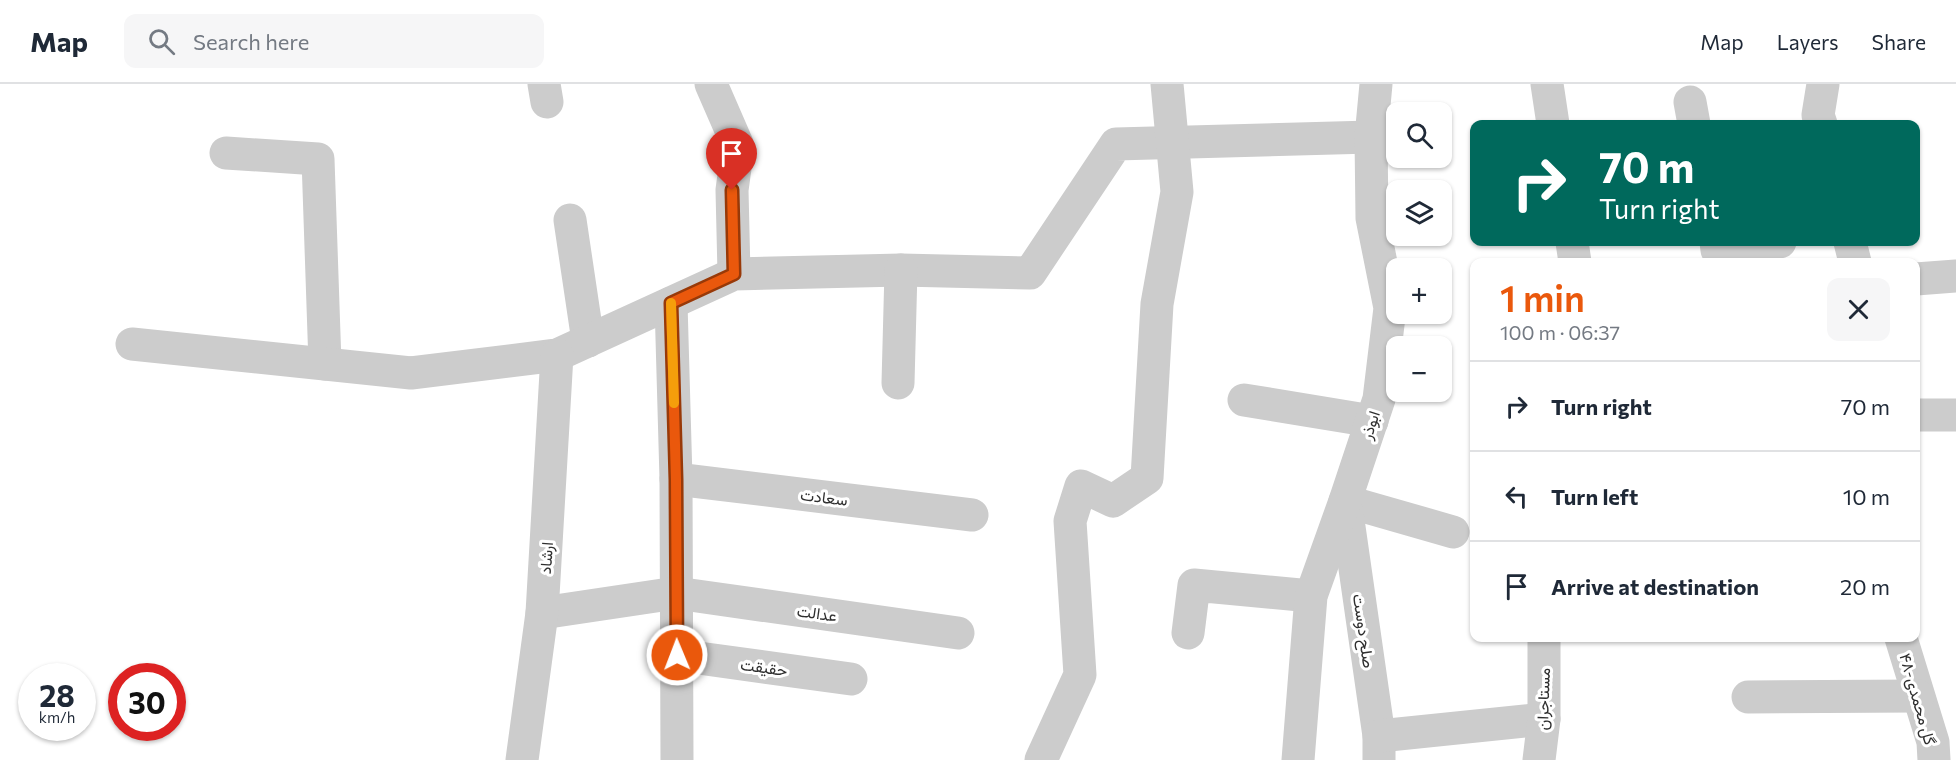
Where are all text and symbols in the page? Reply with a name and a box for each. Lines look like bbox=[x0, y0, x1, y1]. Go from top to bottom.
search box bbox=[124, 14, 544, 68]
text: Map bbox=[30, 24, 88, 58]
icon: search bbox=[145, 25, 178, 58]
text: Search here bbox=[193, 28, 309, 55]
text: Map bbox=[1700, 29, 1744, 54]
text: Layers bbox=[1777, 29, 1839, 54]
text: Share bbox=[1872, 29, 1926, 54]
map controls bbox=[1386, 102, 1452, 402]
button: search bbox=[1386, 102, 1452, 168]
pin bbox=[706, 128, 757, 190]
icon: arrive bbox=[715, 137, 748, 170]
text: 70 m bbox=[1599, 140, 1694, 192]
icon: right bbox=[1500, 144, 1578, 222]
button: layers bbox=[1386, 180, 1452, 246]
text: Turn right bbox=[1599, 192, 1719, 225]
button: + bbox=[1386, 258, 1452, 324]
text: 1 min bbox=[1500, 275, 1585, 319]
button: close bbox=[1827, 278, 1890, 341]
text: 100 m · 06:37 bbox=[1500, 320, 1620, 344]
button: − bbox=[1386, 336, 1452, 402]
icon: right bbox=[1500, 390, 1533, 423]
text: Turn right bbox=[1551, 393, 1652, 420]
text: 70 m bbox=[1841, 393, 1890, 420]
street label: ابوذر bbox=[1356, 408, 1385, 443]
icon: left bbox=[1500, 480, 1533, 513]
text: Turn left bbox=[1551, 483, 1638, 510]
text: 10 m bbox=[1843, 483, 1890, 510]
street label: سعادت bbox=[799, 484, 849, 509]
street label: ارشاد bbox=[535, 541, 558, 575]
icon: arrive bbox=[1500, 570, 1533, 603]
text: Arrive at destination bbox=[1551, 573, 1759, 600]
text: 20 m bbox=[1840, 573, 1890, 600]
street label: صلح دوست bbox=[1347, 593, 1379, 670]
street label: عدالت bbox=[796, 600, 838, 625]
position arrow bbox=[645, 623, 709, 687]
street label: ۴۸-گل محمدی bbox=[1894, 651, 1941, 748]
street label: حقیقت bbox=[739, 654, 789, 680]
speed limit sign: 30 bbox=[108, 663, 186, 741]
street label: مستاجران bbox=[1532, 667, 1555, 731]
text: 28 bbox=[39, 676, 75, 713]
text: km/h bbox=[39, 708, 75, 726]

